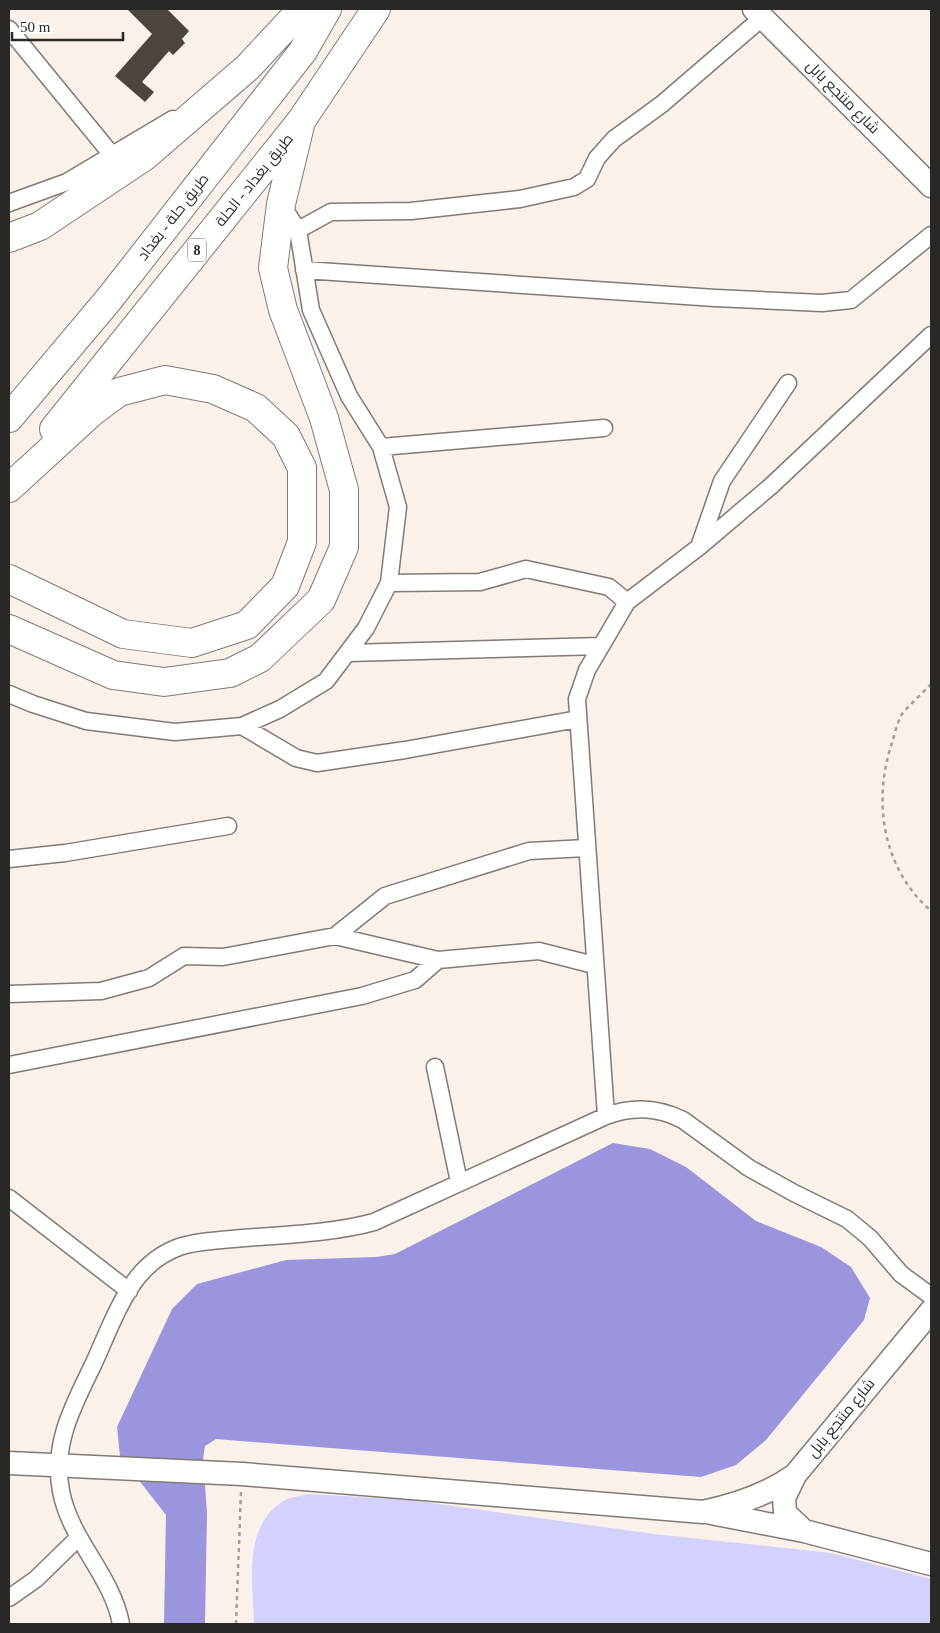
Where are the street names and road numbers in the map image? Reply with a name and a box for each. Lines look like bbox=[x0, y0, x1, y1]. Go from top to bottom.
street label: شارع منتجع بابل bbox=[801, 57, 883, 139]
street label: طريق بغداد - الحلة bbox=[212, 131, 298, 231]
street label: طريق حلة - بغداد bbox=[134, 171, 213, 265]
road number: 8 bbox=[188, 238, 206, 262]
street label: شارع منتجع بابل bbox=[804, 1375, 880, 1462]

